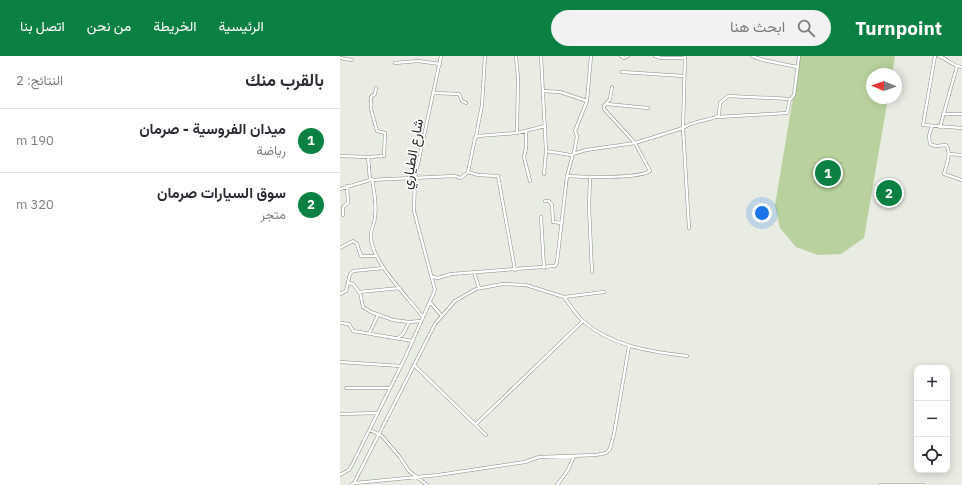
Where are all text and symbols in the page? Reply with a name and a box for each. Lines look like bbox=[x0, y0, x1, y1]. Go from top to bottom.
search box bbox=[551, 10, 831, 46]
text: Turnpoint bbox=[855, 16, 942, 40]
text: اتصل بنا bbox=[20, 17, 65, 35]
text: من نحن bbox=[87, 17, 131, 35]
text: الخريطة bbox=[153, 17, 197, 35]
text: الرئيسية bbox=[219, 17, 264, 35]
text: ابحث هنا bbox=[730, 17, 785, 36]
icon: search bbox=[795, 17, 817, 39]
north arrow bbox=[866, 68, 902, 104]
text: بالقرب منك bbox=[245, 69, 324, 91]
text: النتائج: 2 bbox=[16, 72, 63, 89]
street label: شارع الطياري bbox=[397, 117, 430, 191]
text: ميدان الفروسية - صرمان bbox=[139, 119, 286, 138]
text: 190 m bbox=[16, 132, 54, 149]
text: 1 bbox=[307, 132, 315, 149]
text: رياضة bbox=[256, 142, 286, 159]
pin: 1 bbox=[815, 158, 841, 188]
pin: 2 bbox=[876, 178, 902, 208]
text: سوق السيارات صرمان bbox=[157, 183, 286, 202]
text: 320 m bbox=[16, 196, 54, 213]
text: 2 bbox=[307, 196, 315, 213]
your location bbox=[752, 203, 772, 223]
text: متجر bbox=[261, 206, 286, 223]
map controls bbox=[914, 365, 950, 473]
button: + bbox=[914, 365, 950, 401]
button: − bbox=[914, 401, 950, 437]
button: locate bbox=[914, 437, 950, 473]

